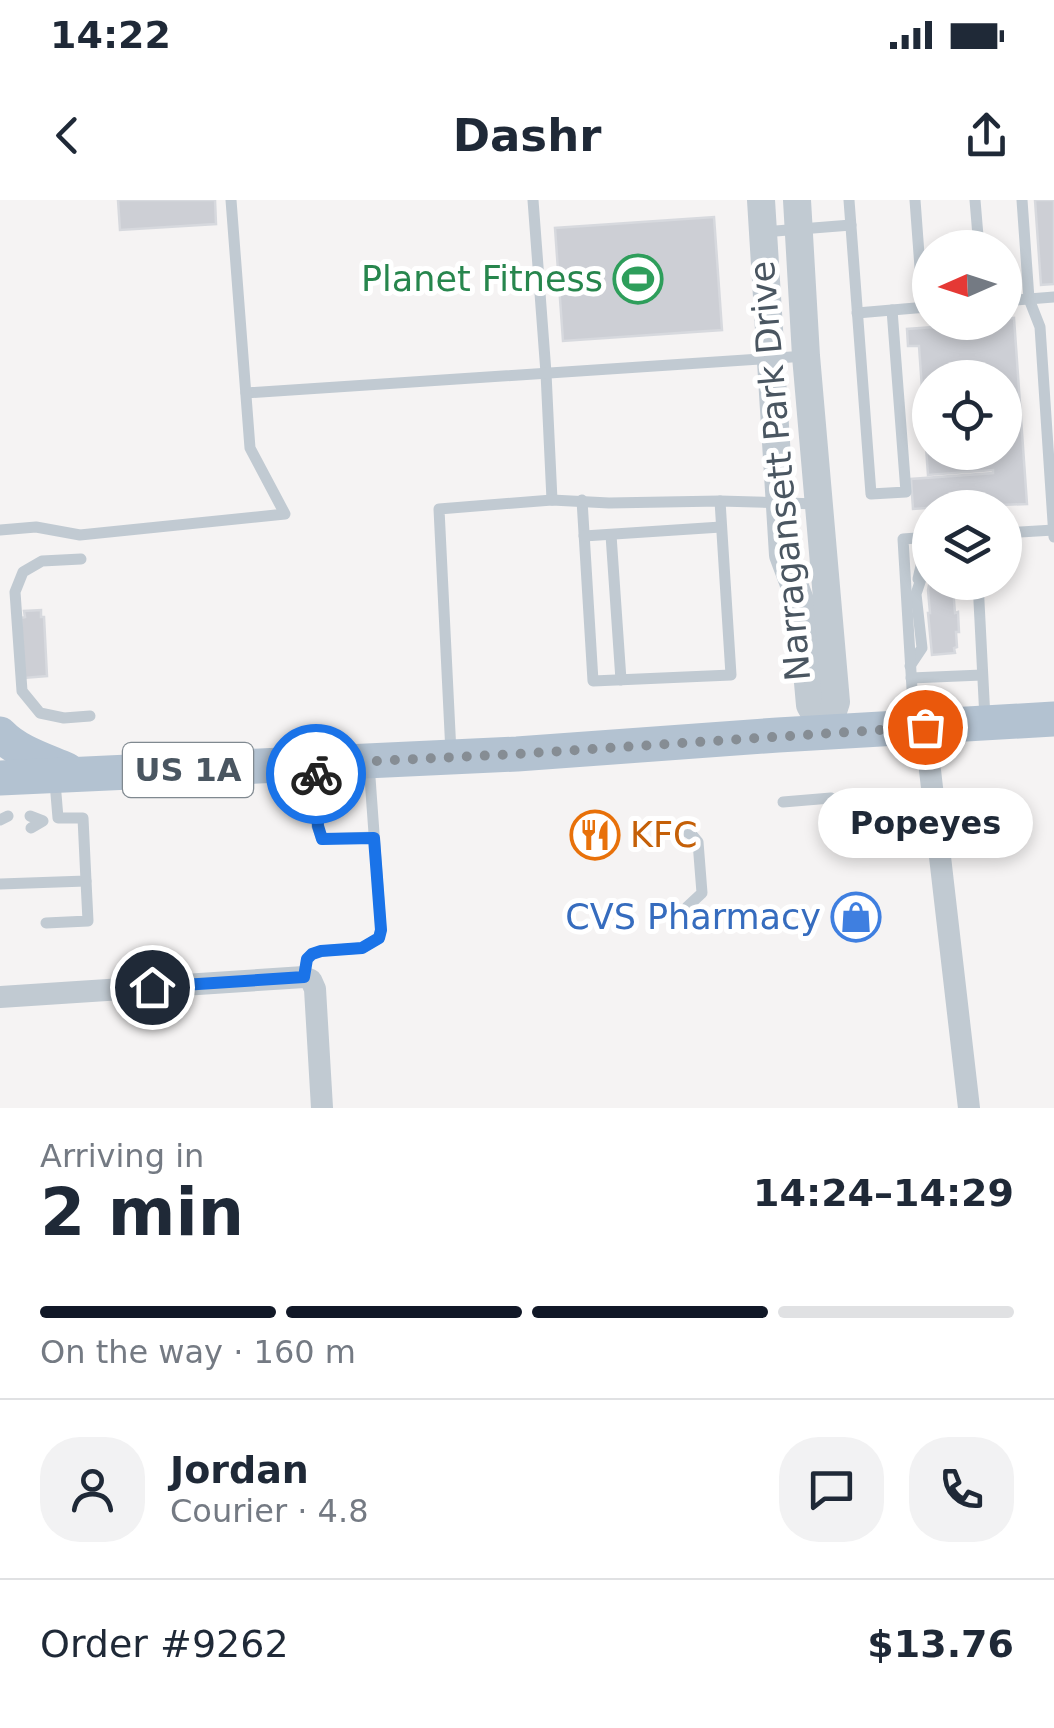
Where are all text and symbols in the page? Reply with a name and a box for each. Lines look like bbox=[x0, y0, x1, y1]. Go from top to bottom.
text: 14:22 bbox=[50, 13, 171, 57]
icon: back bbox=[40, 108, 95, 163]
icon: share bbox=[959, 108, 1014, 163]
text: Dashr bbox=[453, 109, 601, 162]
north arrow bbox=[912, 230, 1022, 340]
map controls bbox=[912, 230, 1022, 600]
sports icon: Planet Fitness bbox=[612, 253, 664, 305]
place label: Planet Fitness bbox=[361, 259, 603, 299]
street label: Narragansett Park Drive bbox=[742, 259, 818, 683]
button: locate bbox=[912, 360, 1022, 470]
button: layers bbox=[912, 490, 1022, 600]
pin bbox=[883, 685, 968, 770]
icon: bag bbox=[898, 700, 953, 755]
courier bbox=[266, 724, 366, 824]
road number: US 1A bbox=[123, 743, 253, 797]
icon: bike bbox=[289, 747, 344, 802]
callout: Popeyes bbox=[818, 787, 1032, 857]
text: Popeyes bbox=[850, 804, 1001, 842]
restaurant icon: KFC bbox=[569, 809, 621, 861]
place label: KFC bbox=[630, 815, 698, 855]
shop icon: CVS Pharmacy bbox=[830, 891, 882, 943]
place label: CVS Pharmacy bbox=[565, 897, 821, 937]
pin bbox=[110, 945, 195, 1030]
icon: home bbox=[125, 960, 180, 1015]
text: Arriving in bbox=[40, 1137, 204, 1175]
text: 14:24–14:29 bbox=[753, 1171, 1014, 1215]
text: 2 min bbox=[40, 1175, 244, 1250]
text: On the way · 160 m bbox=[40, 1333, 356, 1371]
button: person bbox=[40, 1437, 145, 1542]
button: chat bbox=[779, 1437, 884, 1542]
button: phone bbox=[909, 1437, 1014, 1542]
text: Jordan bbox=[170, 1448, 309, 1492]
text: Courier · 4.8 bbox=[170, 1492, 369, 1530]
text: Order #9262 bbox=[40, 1622, 289, 1666]
text: $13.76 bbox=[867, 1622, 1014, 1666]

